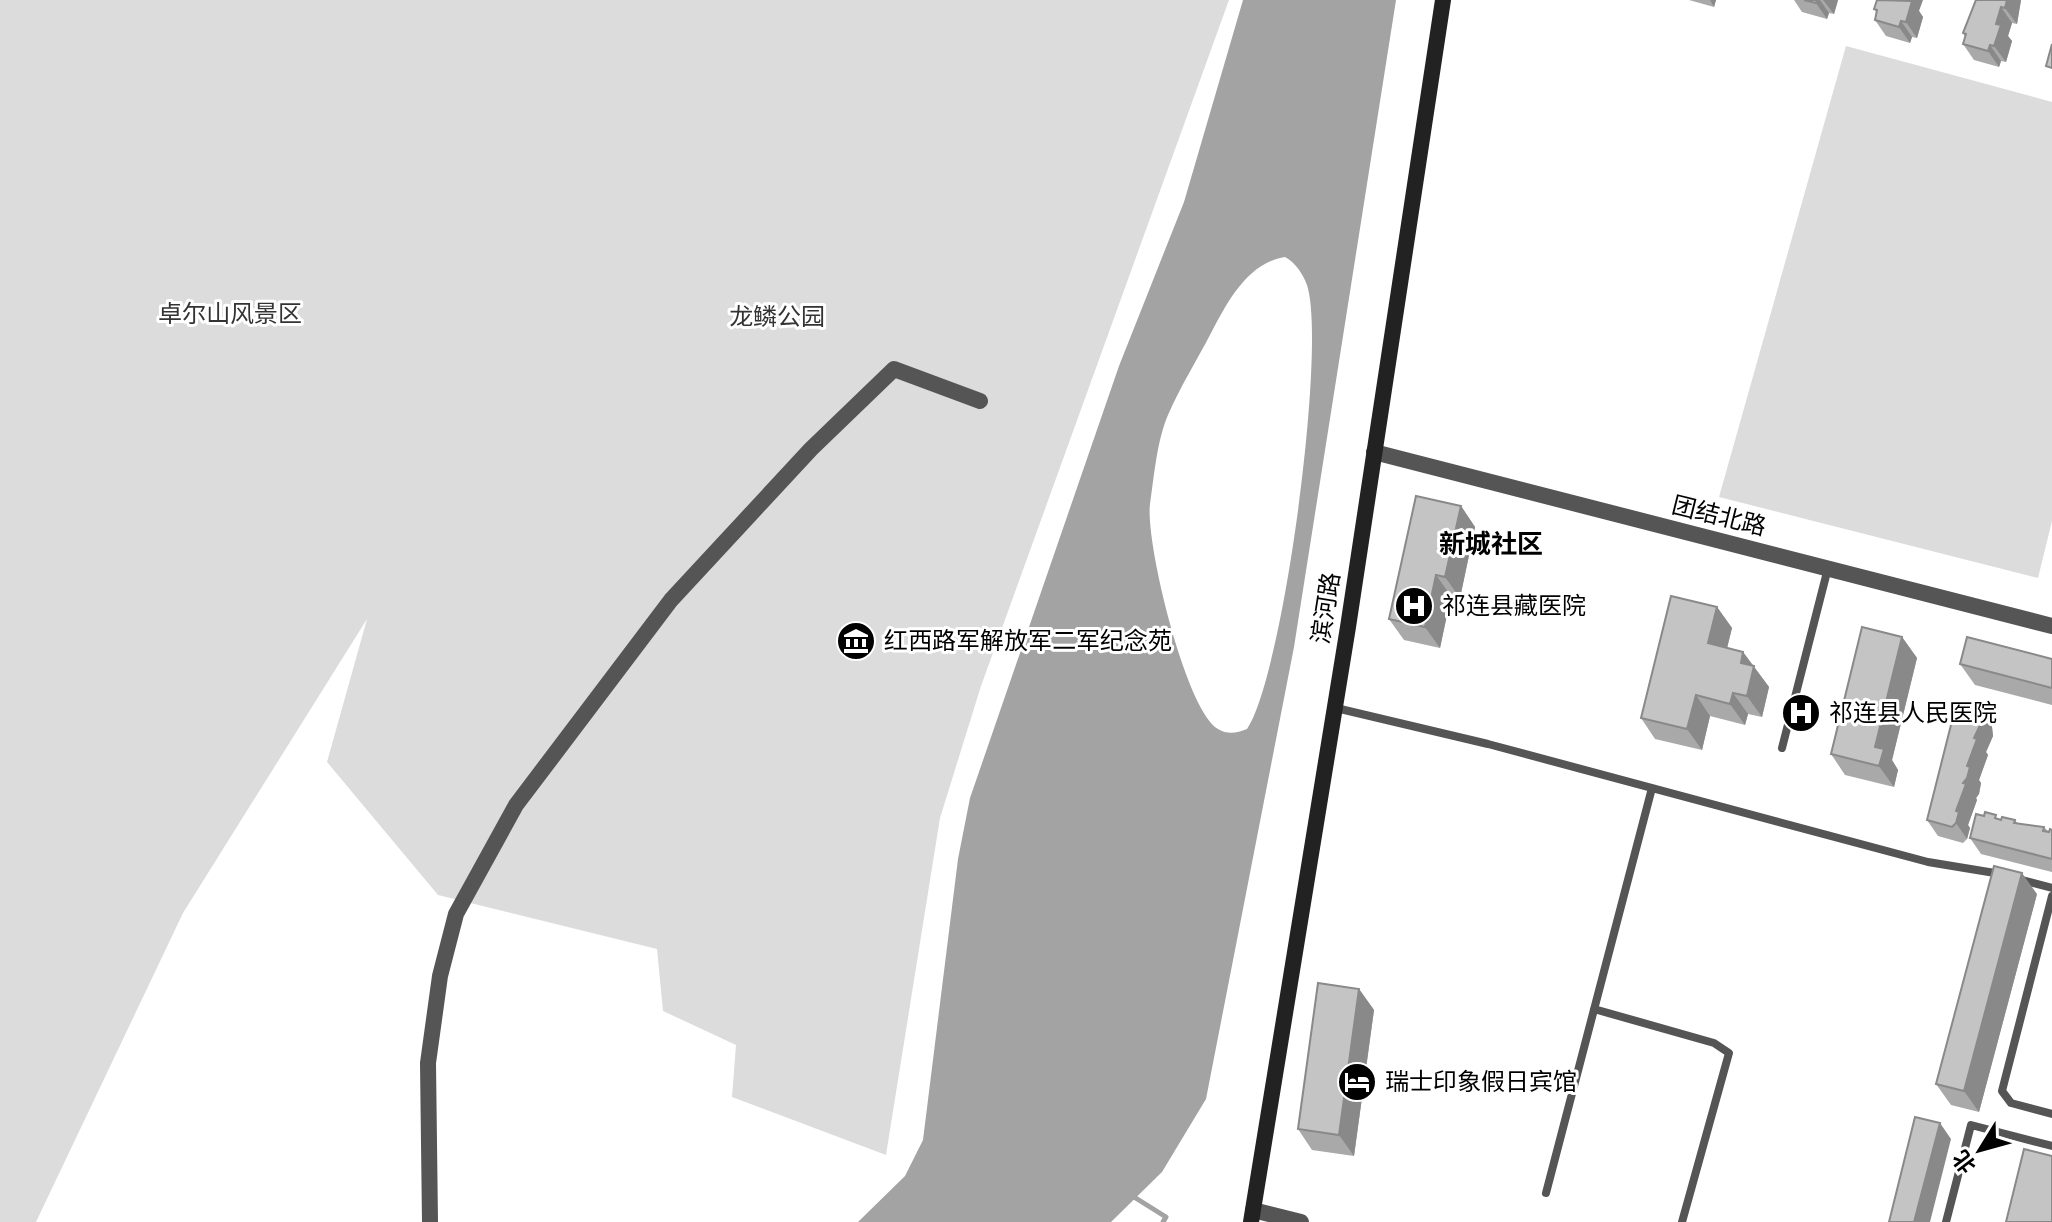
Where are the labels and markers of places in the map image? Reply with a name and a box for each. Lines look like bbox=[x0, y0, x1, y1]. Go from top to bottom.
hospital icon: 祁连县藏医院 bbox=[1393, 585, 1435, 627]
place label: 祁连县藏医院 bbox=[1442, 589, 1586, 622]
museum icon: 红西路军解放军二军纪念苑 bbox=[835, 620, 877, 662]
place label: 红西路军解放军二军纪念苑 bbox=[884, 624, 1172, 657]
hospital icon: 祁连县人民医院 bbox=[1780, 692, 1822, 734]
place label: 祁连县人民医院 bbox=[1829, 696, 1997, 729]
hotel icon: 瑞士印象假日宾馆 bbox=[1336, 1061, 1378, 1103]
place label: 瑞士印象假日宾馆 bbox=[1385, 1065, 1577, 1098]

